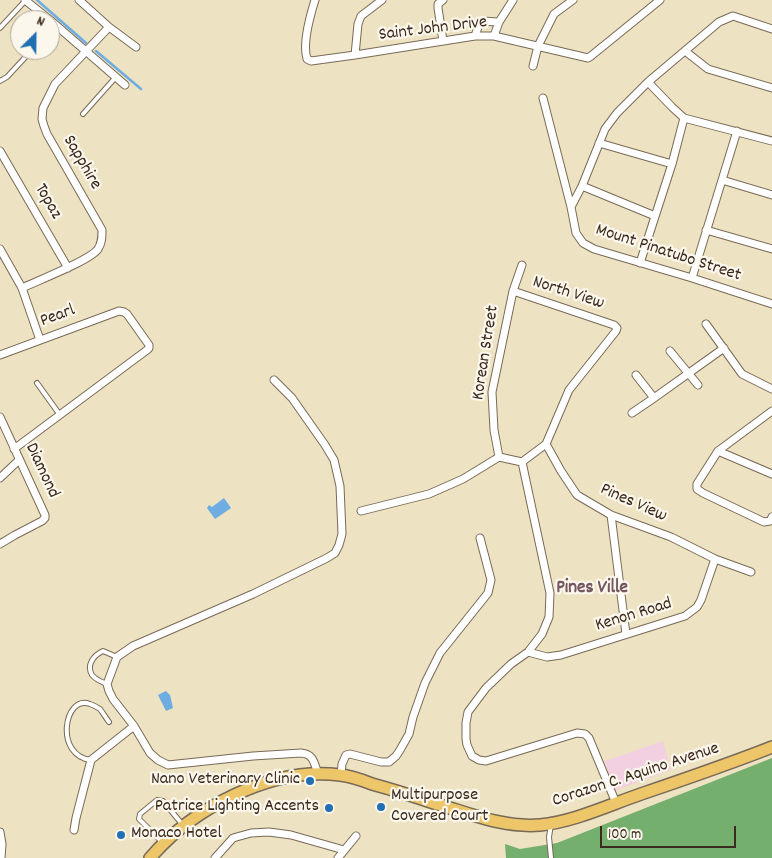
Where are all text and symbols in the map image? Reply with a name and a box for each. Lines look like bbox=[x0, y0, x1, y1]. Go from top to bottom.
north arrow bbox=[10, 10, 60, 60]
text: N bbox=[33, 12, 48, 33]
street label: Saint John Drive bbox=[378, 13, 488, 47]
street label: Sapphire bbox=[57, 132, 105, 194]
street label: Topaz bbox=[28, 181, 66, 223]
street label: Mount Pinatubo Street bbox=[593, 220, 743, 288]
street label: North View bbox=[529, 272, 607, 316]
street label: Pearl bbox=[38, 301, 78, 333]
street label: Korean Street bbox=[469, 304, 505, 402]
street label: Diamond bbox=[19, 440, 63, 502]
street label: Pines View bbox=[596, 480, 670, 528]
district label: Pines Ville bbox=[556, 578, 628, 600]
street label: Kenon Road bbox=[593, 594, 675, 638]
street label: Corazon C. Aquino Avenue bbox=[550, 739, 722, 813]
place label: Nano Veterinary Clinic bbox=[151, 770, 300, 792]
marker: Nano Veterinary Clinic bbox=[304, 775, 316, 787]
place label: Multipurpose Covered Court bbox=[391, 786, 488, 829]
place label: Patrice Lighting Accents bbox=[155, 797, 319, 819]
marker: Multipurpose Covered Court bbox=[375, 801, 387, 813]
marker: Patrice Lighting Accents bbox=[323, 802, 335, 814]
scale bar bbox=[602, 816, 738, 848]
place label: Monaco Hotel bbox=[131, 824, 222, 846]
text: 100 m bbox=[608, 824, 641, 846]
marker: Monaco Hotel bbox=[115, 829, 127, 841]

